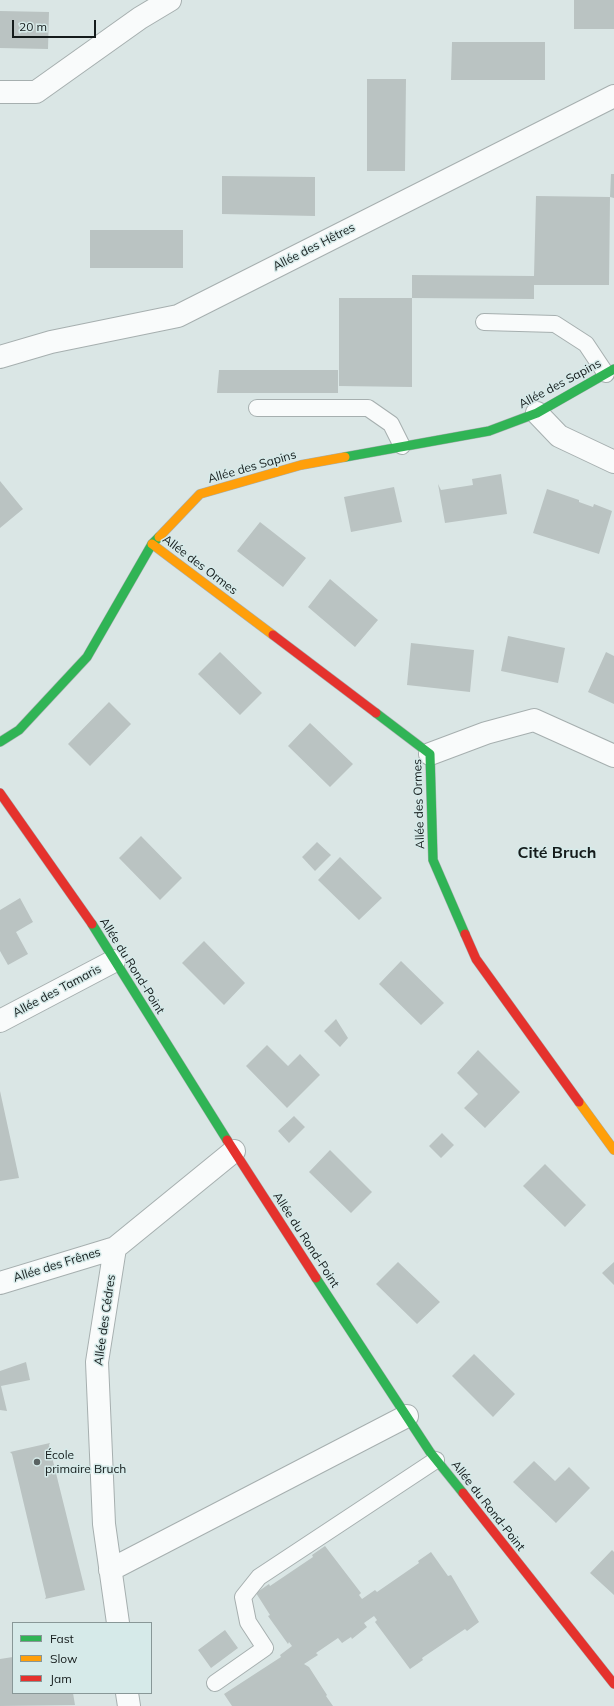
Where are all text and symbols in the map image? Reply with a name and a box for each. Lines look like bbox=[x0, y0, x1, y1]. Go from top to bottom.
scale bar bbox=[14, 12, 98, 38]
text: 20 m bbox=[19, 19, 47, 34]
street label: Allée des Hêtres bbox=[271, 220, 357, 274]
street label: Allée des Sapins bbox=[516, 356, 604, 412]
street label: Allée des Sapins bbox=[206, 448, 298, 486]
street label: Allée des Ormes bbox=[160, 532, 240, 598]
street label: Allée des Ormes bbox=[410, 759, 428, 849]
district label: Cité Bruch bbox=[518, 843, 596, 863]
street label: Allée du Rond-Point bbox=[97, 915, 167, 1017]
street label: Allée des Tamaris bbox=[10, 962, 104, 1020]
street label: Allée du Rond-Point bbox=[270, 1190, 342, 1290]
street label: Allée des Frênes bbox=[12, 1245, 102, 1285]
street label: Allée des Cédres bbox=[91, 1274, 119, 1366]
place label: École primaire Bruch bbox=[45, 1448, 126, 1476]
marker: École primaire Bruch bbox=[32, 1457, 42, 1467]
street label: Allée du Rond-Point bbox=[448, 1458, 528, 1554]
legend bbox=[12, 1622, 152, 1694]
text: Fast bbox=[50, 1631, 74, 1646]
text: Slow bbox=[50, 1651, 78, 1666]
text: Jam bbox=[50, 1671, 72, 1686]

